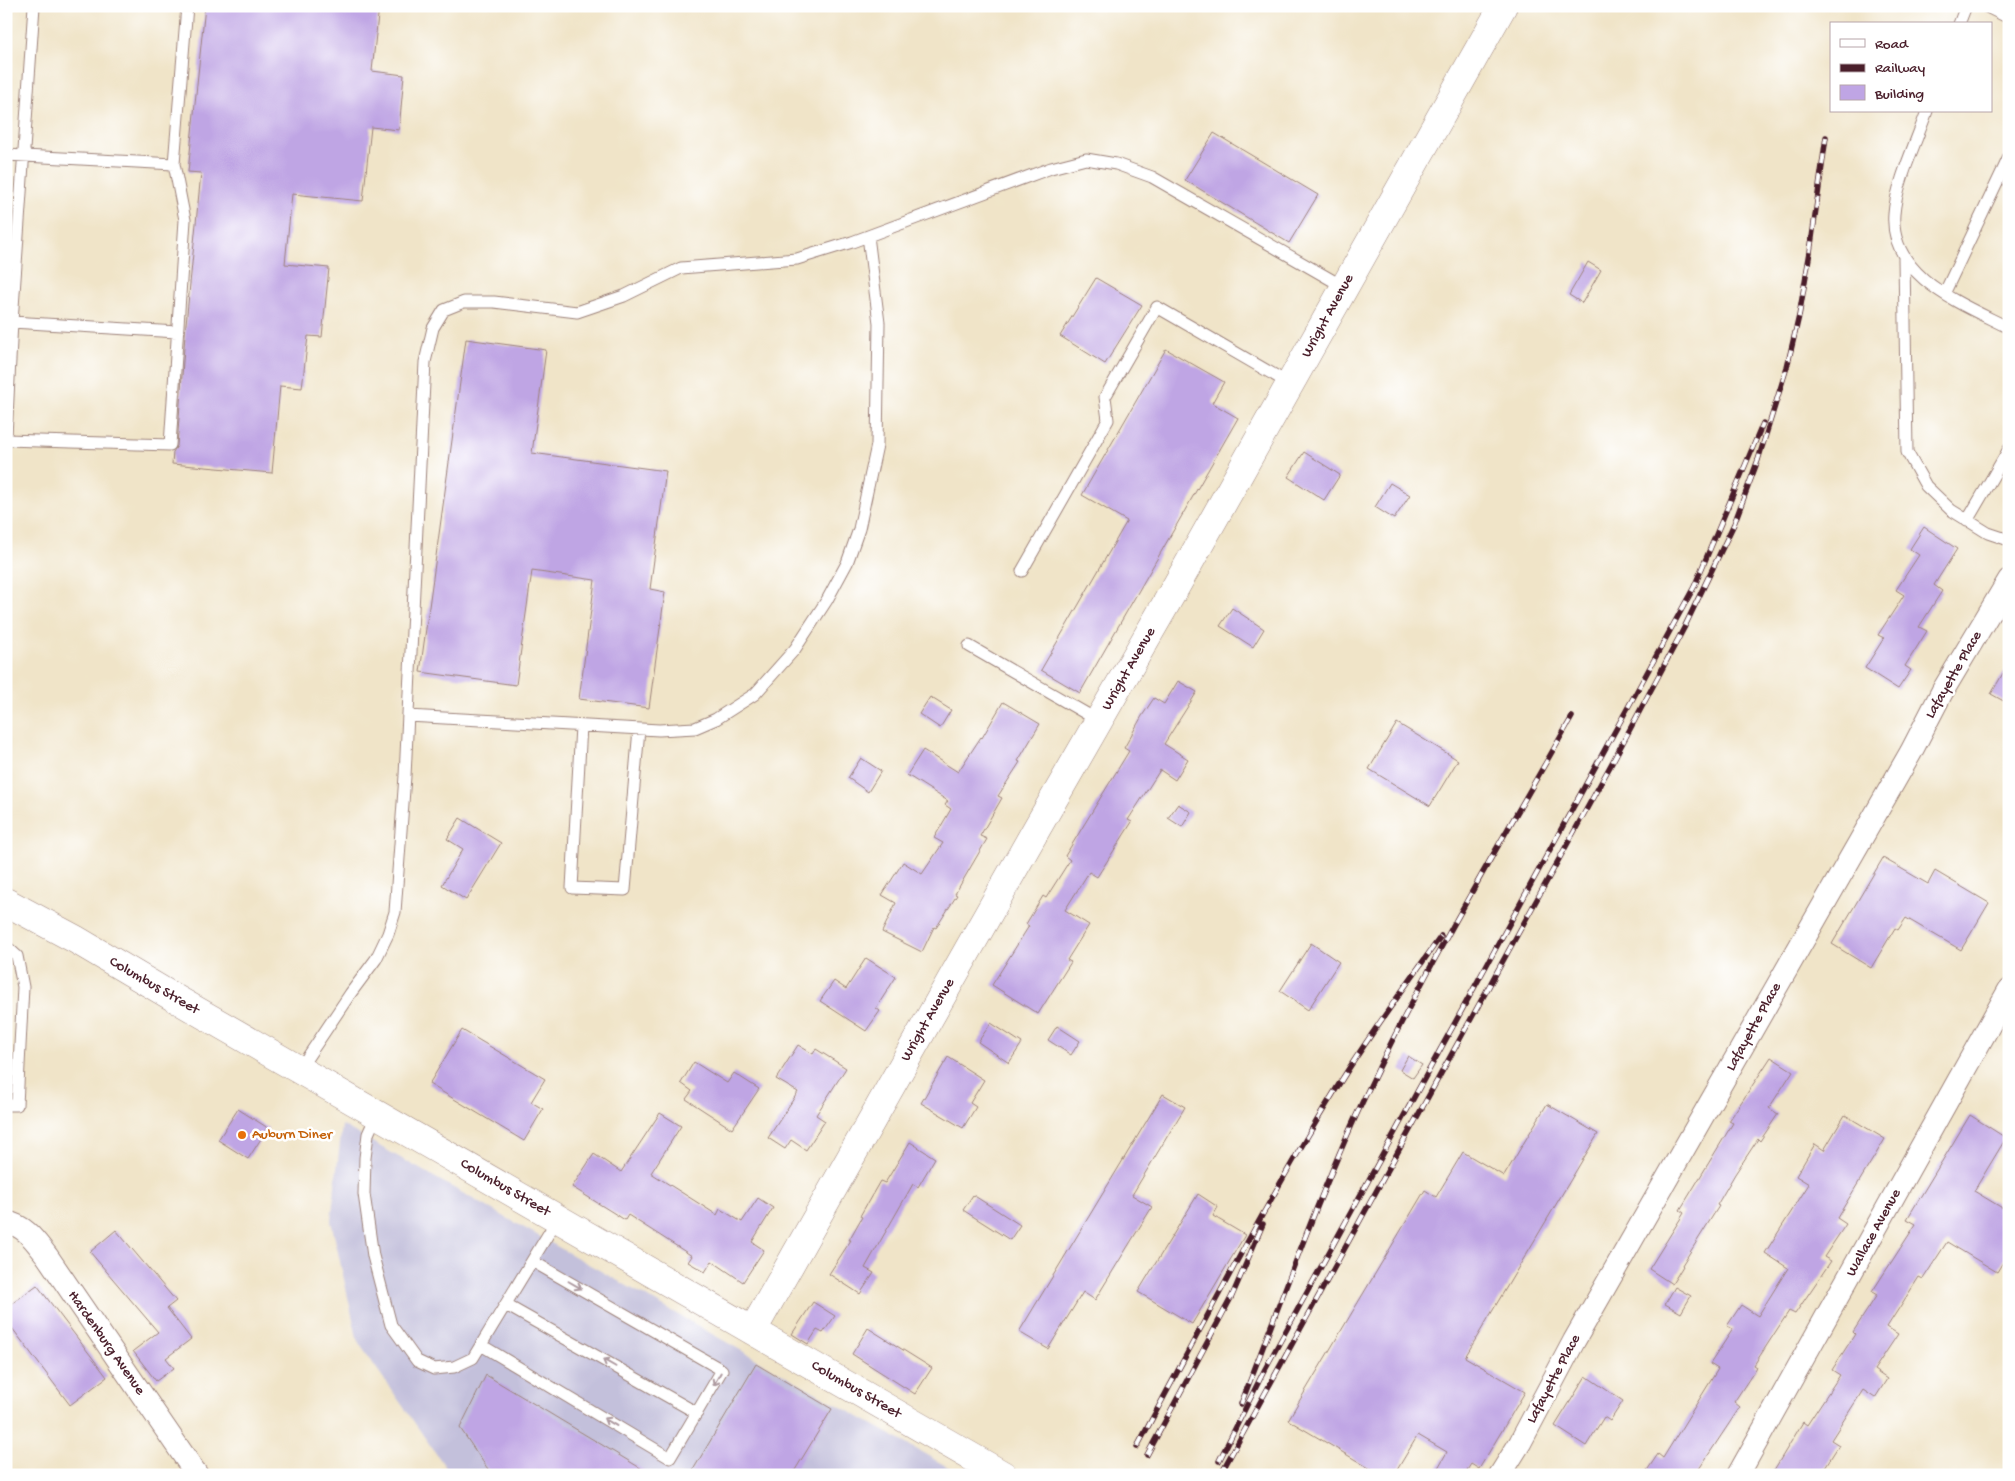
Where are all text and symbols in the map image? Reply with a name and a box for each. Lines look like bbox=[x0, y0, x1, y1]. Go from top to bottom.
legend bbox=[1830, 22, 1992, 112]
text: Road bbox=[1875, 36, 1909, 54]
text: Railway bbox=[1875, 60, 1926, 78]
text: Building bbox=[1874, 86, 1924, 104]
street label: Wright Avenue bbox=[1298, 271, 1358, 361]
street label: Wright Avenue bbox=[1098, 624, 1160, 714]
street label: Lafayette Place bbox=[1922, 628, 1986, 722]
street label: Columbus Street bbox=[106, 953, 204, 1020]
street label: Wright Avenue bbox=[897, 975, 959, 1065]
street label: Lafayette Place bbox=[1722, 979, 1786, 1074]
place label: Auburn Diner bbox=[252, 1126, 334, 1144]
marker: Auburn Diner bbox=[236, 1129, 248, 1141]
street label: Columbus Street bbox=[457, 1155, 555, 1222]
street label: Wallace Avenue bbox=[1842, 1186, 1906, 1280]
one-way arrow bbox=[567, 1281, 581, 1291]
street label: Hardenburg Avenue bbox=[63, 1287, 149, 1399]
street label: Lafayette Place bbox=[1523, 1331, 1585, 1427]
street label: Columbus Street bbox=[808, 1357, 906, 1424]
one-way arrow bbox=[602, 1358, 616, 1368]
one-way arrow bbox=[712, 1371, 722, 1386]
one-way arrow bbox=[603, 1417, 617, 1427]

